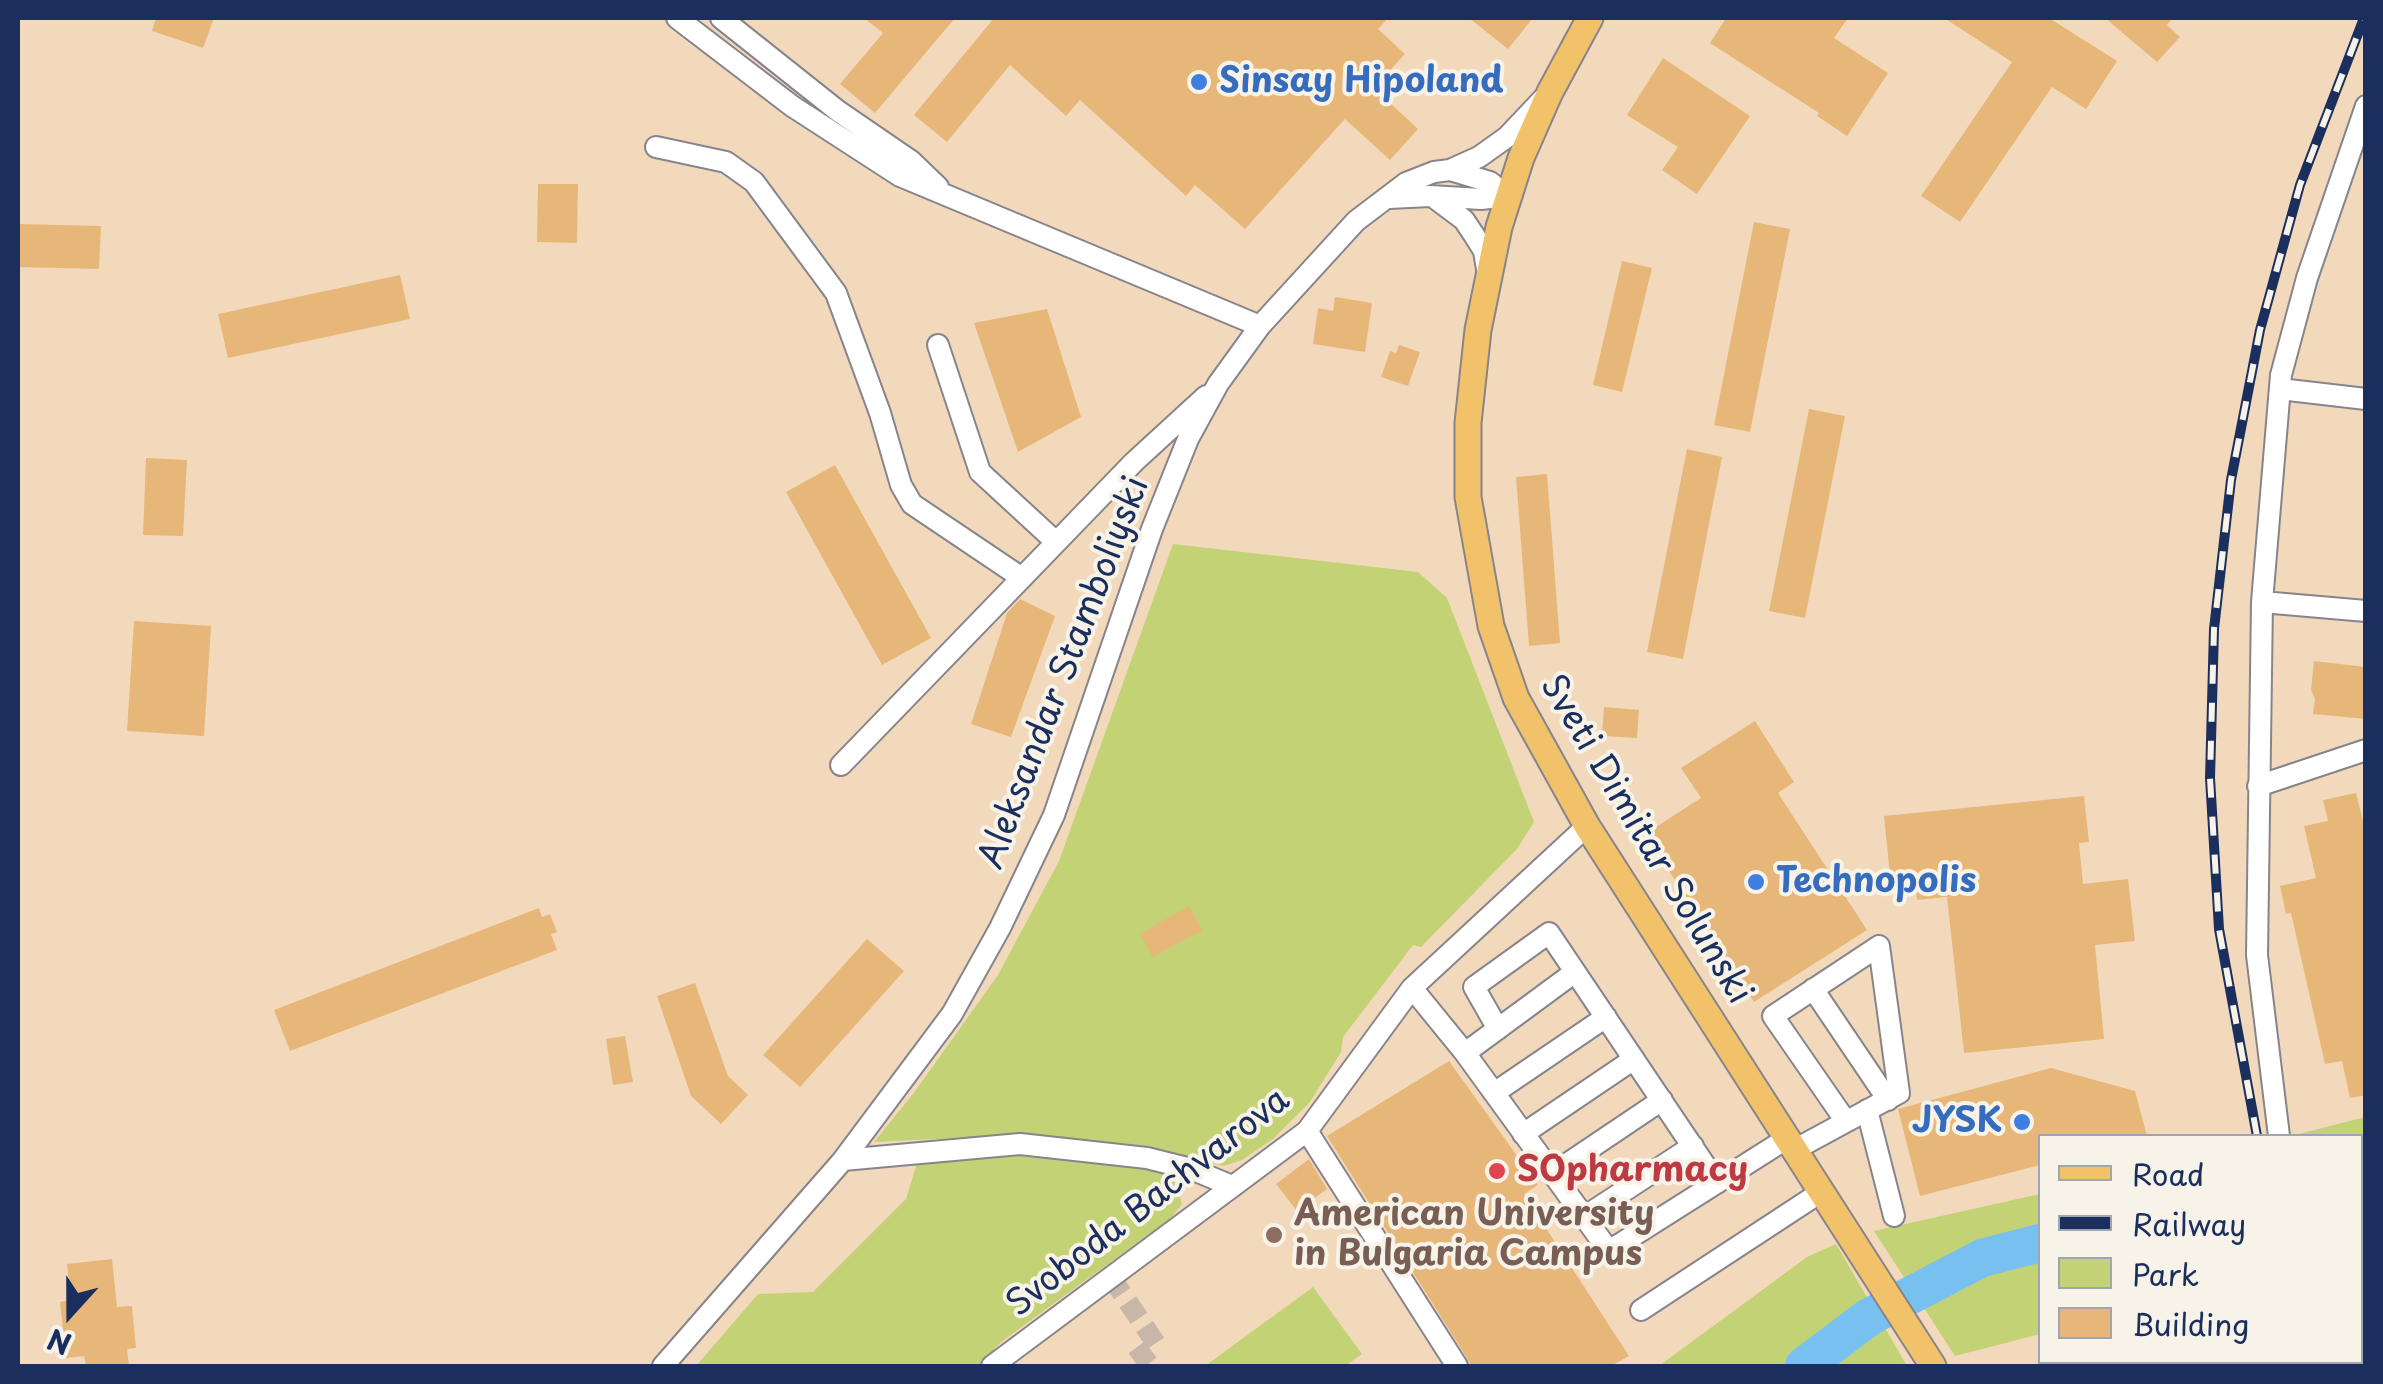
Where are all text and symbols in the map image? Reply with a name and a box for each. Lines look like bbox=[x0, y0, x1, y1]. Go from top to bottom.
place label: Sinsay Hipoland bbox=[1219, 61, 1503, 103]
marker: Sinsay Hipoland bbox=[1188, 71, 1210, 93]
street label: Aleksandar Stamboliyski bbox=[971, 471, 1159, 875]
street label: Sveti Dimitar Solunski bbox=[1530, 668, 1760, 1012]
place label: Technopolis bbox=[1776, 861, 1977, 903]
marker: Technopolis bbox=[1745, 871, 1767, 893]
street label: Svoboda Bachvarova bbox=[999, 1080, 1299, 1326]
place label: JYSK bbox=[1912, 1101, 2002, 1143]
marker: JYSK bbox=[2011, 1111, 2033, 1133]
legend bbox=[2038, 1134, 2363, 1364]
place label: SOpharmacy bbox=[1517, 1150, 1748, 1192]
text: Road bbox=[2132, 1151, 2205, 1196]
marker: SOpharmacy bbox=[1486, 1160, 1508, 1182]
place label: American University in Bulgaria Campus bbox=[1294, 1194, 1654, 1276]
text: Railway bbox=[2132, 1201, 2246, 1246]
marker: American University in Bulgaria Campus bbox=[1263, 1224, 1285, 1246]
text: Park bbox=[2132, 1251, 2199, 1296]
north arrow bbox=[20, 1264, 120, 1364]
text: Building bbox=[2132, 1301, 2249, 1346]
text: N bbox=[41, 1318, 77, 1367]

